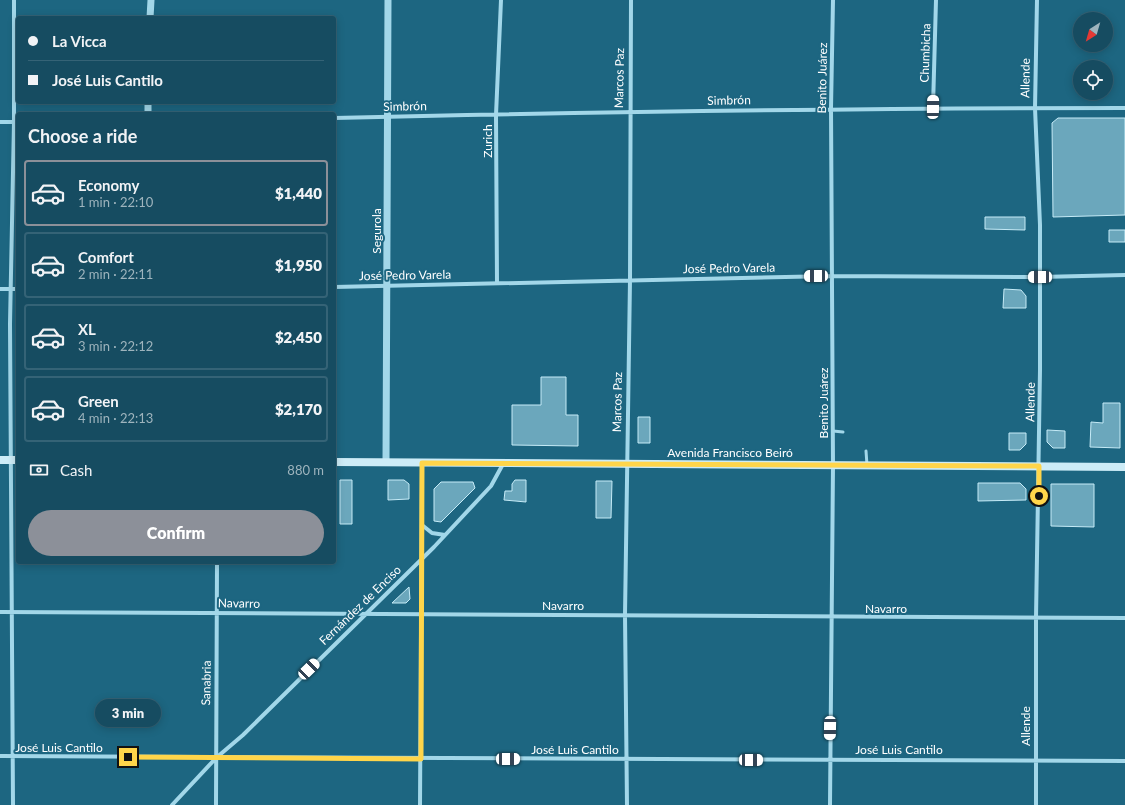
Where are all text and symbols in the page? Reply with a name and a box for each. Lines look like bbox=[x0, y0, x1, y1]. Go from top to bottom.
north arrow bbox=[1073, 12, 1113, 52]
map controls bbox=[1073, 12, 1113, 100]
street label: Chumbicha bbox=[916, 23, 934, 83]
text: La Vicca bbox=[52, 32, 107, 50]
street label: Benito Juárez bbox=[814, 42, 830, 114]
street label: Marcos Paz bbox=[611, 47, 627, 108]
street label: Allende bbox=[1017, 58, 1033, 98]
button: locate bbox=[1073, 60, 1113, 100]
text: José Luis Cantilo bbox=[52, 71, 163, 89]
street label: Simbrón bbox=[707, 92, 751, 108]
car bbox=[927, 95, 939, 119]
street label: Simbrón bbox=[383, 98, 427, 114]
street label: Zurich bbox=[480, 124, 495, 158]
text: Choose a ride bbox=[28, 125, 137, 147]
icon: car bbox=[30, 175, 66, 211]
text: Economy bbox=[78, 176, 139, 194]
text: $1,440 bbox=[275, 184, 322, 202]
text: 1 min · 22:10 bbox=[78, 194, 153, 210]
street label: Segurola bbox=[369, 208, 384, 254]
icon: car bbox=[30, 247, 66, 283]
text: Comfort bbox=[78, 248, 134, 266]
text: $1,950 bbox=[275, 256, 322, 274]
street label: José Pedro Varela bbox=[683, 260, 775, 276]
text: 2 min · 22:11 bbox=[78, 266, 153, 282]
street label: José Pedro Varela bbox=[359, 267, 451, 283]
car bbox=[804, 270, 828, 282]
car bbox=[1028, 271, 1052, 283]
icon: car bbox=[30, 319, 66, 355]
text: XL bbox=[78, 320, 96, 338]
text: $2,450 bbox=[275, 328, 322, 346]
text: 3 min · 22:12 bbox=[78, 338, 153, 354]
street label: Benito Juárez bbox=[816, 367, 831, 438]
street label: Marcos Paz bbox=[609, 371, 625, 432]
street label: Allende bbox=[1022, 382, 1038, 422]
icon: car bbox=[30, 391, 66, 427]
text: Green bbox=[78, 392, 119, 410]
text: $2,170 bbox=[275, 400, 322, 418]
text: 4 min · 22:13 bbox=[78, 410, 153, 426]
street label: Avenida Francisco Beiró bbox=[667, 445, 793, 460]
icon: cash bbox=[28, 459, 50, 481]
text: Cash bbox=[60, 461, 92, 479]
text: 880 m bbox=[287, 462, 324, 478]
route start bbox=[1030, 487, 1048, 505]
button: Confirm bbox=[28, 510, 324, 556]
street label: Fernández de Enciso bbox=[316, 562, 404, 648]
street label: Navarro bbox=[218, 595, 260, 611]
street label: Navarro bbox=[542, 598, 584, 613]
street label: Navarro bbox=[865, 601, 907, 616]
car bbox=[296, 656, 322, 682]
street label: Sanabria bbox=[198, 660, 214, 706]
callout: 3 min bbox=[95, 699, 161, 727]
text: 3 min bbox=[112, 705, 144, 721]
street label: Allende bbox=[1018, 706, 1033, 746]
car bbox=[824, 716, 836, 740]
street label: José Luis Cantilo bbox=[15, 740, 103, 755]
street label: José Luis Cantilo bbox=[531, 742, 619, 757]
street label: José Luis Cantilo bbox=[855, 742, 943, 757]
route end bbox=[119, 748, 137, 766]
car bbox=[496, 753, 520, 765]
car bbox=[739, 754, 763, 766]

